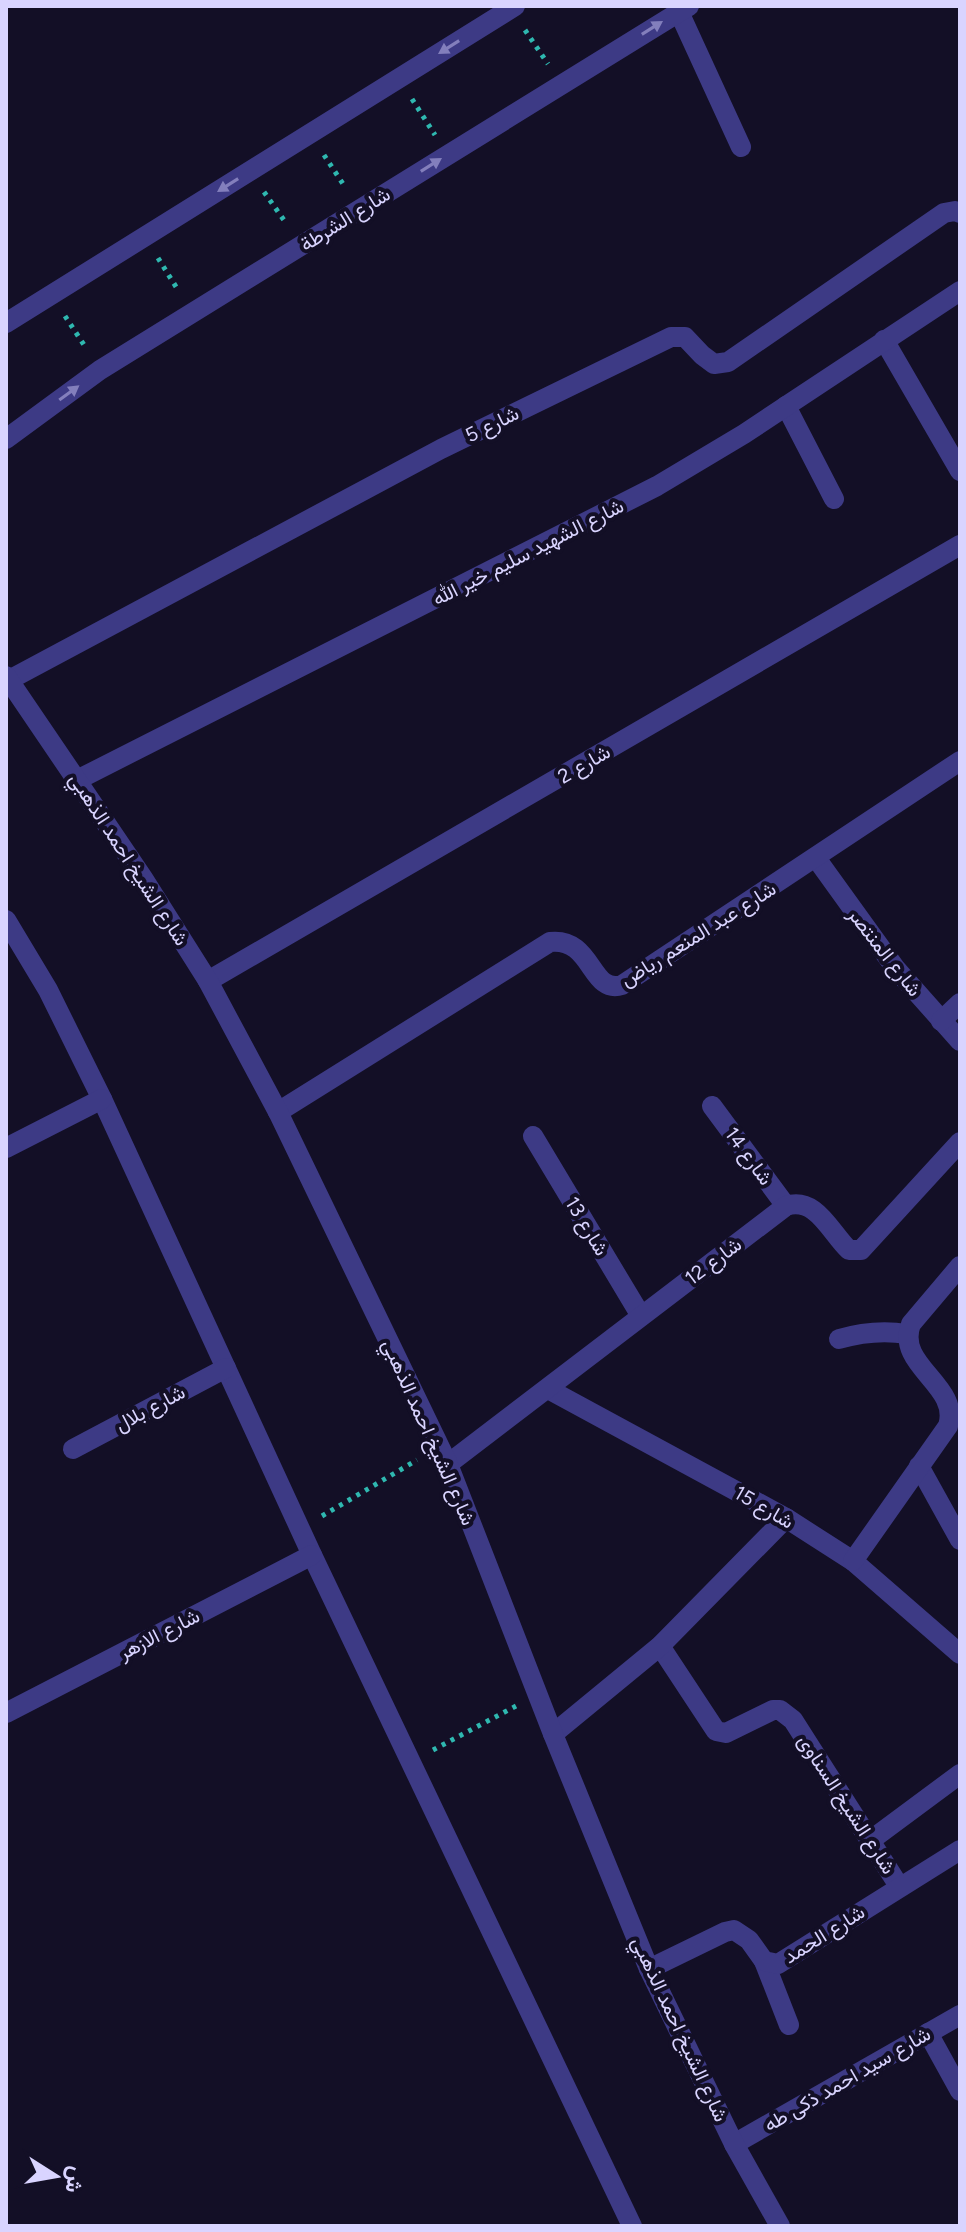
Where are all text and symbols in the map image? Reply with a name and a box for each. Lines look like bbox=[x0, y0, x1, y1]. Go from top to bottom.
one-way arrow bbox=[641, 22, 663, 36]
one-way arrow bbox=[438, 40, 460, 54]
one-way arrow bbox=[420, 158, 442, 172]
one-way arrow bbox=[217, 177, 239, 191]
street label: شارع الشرطة bbox=[295, 182, 396, 258]
one-way arrow bbox=[58, 386, 79, 401]
street label: شارع 5 bbox=[461, 401, 524, 449]
street label: شارع الشهيد سليم خير الله bbox=[428, 493, 629, 612]
street label: شارع 2 bbox=[554, 740, 615, 790]
street label: شارع الشيخ احمد الذهبي bbox=[60, 768, 194, 953]
street label: شارع عبد المنعم رياض bbox=[616, 876, 781, 993]
street label: شارع المنتصر bbox=[841, 902, 927, 1002]
street label: شارع 14 bbox=[718, 1122, 778, 1191]
street label: شارع 13 bbox=[558, 1192, 614, 1261]
street label: شارع 12 bbox=[680, 1232, 747, 1292]
street label: شارع الشيخ احمد الذهبي bbox=[373, 1335, 481, 1531]
street label: شارع بلال bbox=[111, 1380, 190, 1438]
street label: شارع 15 bbox=[729, 1480, 798, 1535]
street label: شارع الازهر bbox=[113, 1603, 205, 1667]
street label: شارع الشيخ السناوى bbox=[791, 1730, 901, 1879]
street label: شارع الحمد bbox=[779, 1900, 870, 1970]
street label: شارع الشيخ احمد الذهبي bbox=[622, 1933, 733, 2127]
street label: شارع سيد احمد ذكى طه bbox=[759, 2022, 936, 2138]
north arrow bbox=[16, 2136, 96, 2216]
text: ش bbox=[59, 2164, 91, 2195]

